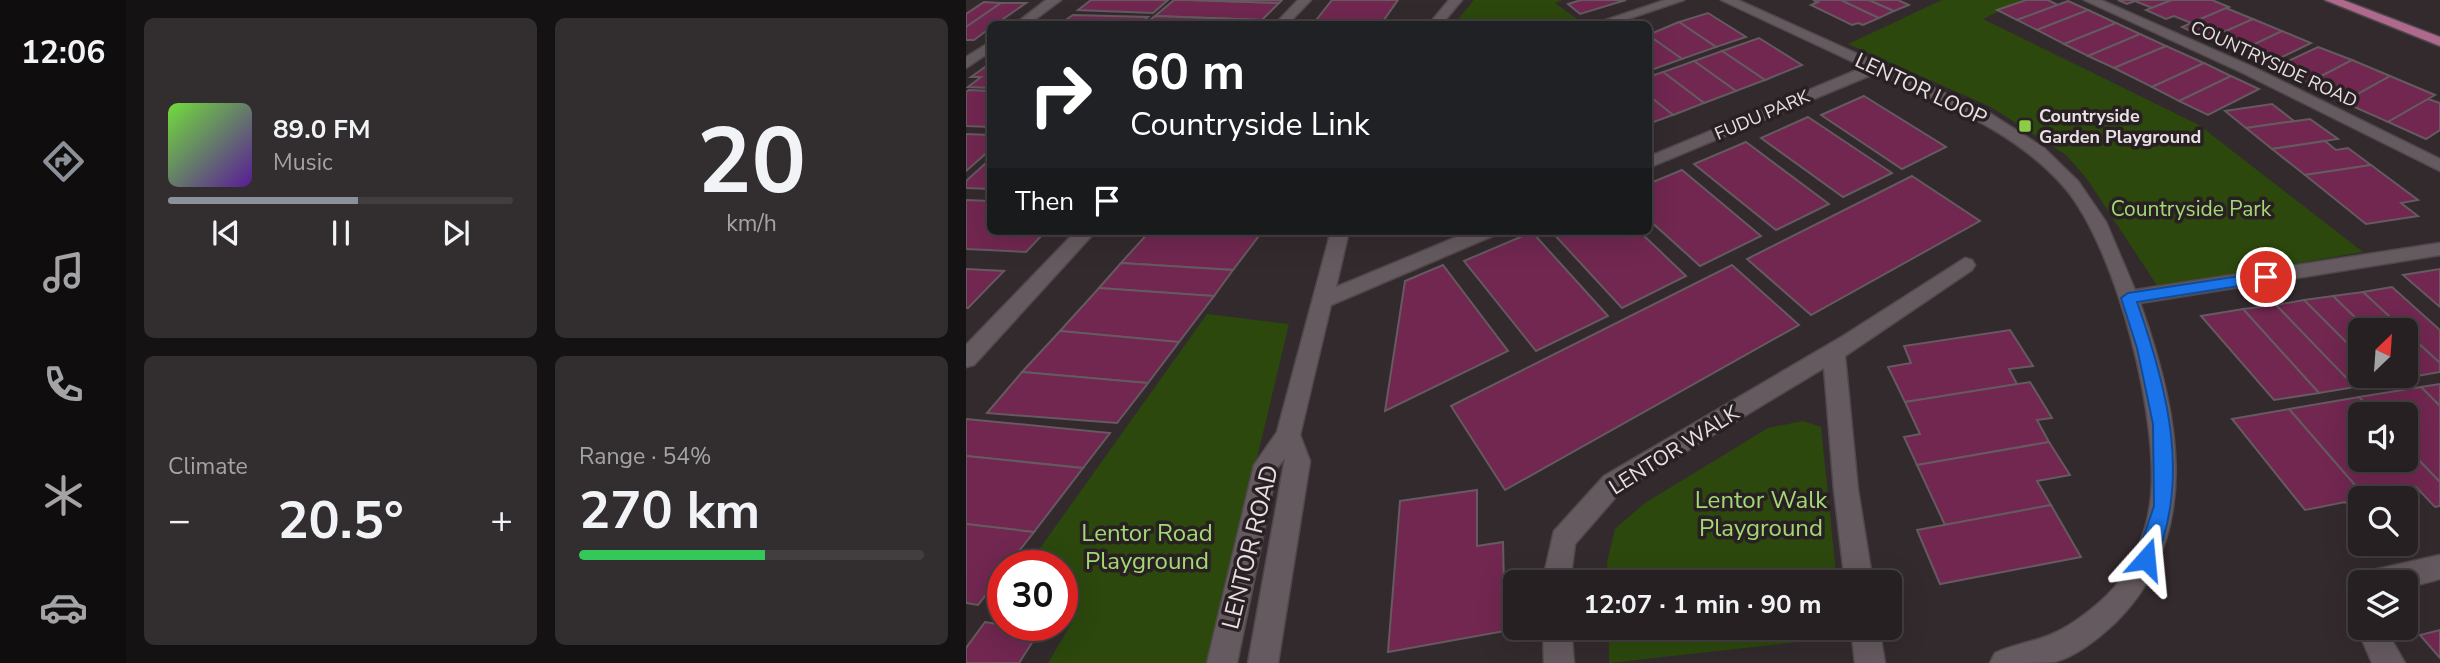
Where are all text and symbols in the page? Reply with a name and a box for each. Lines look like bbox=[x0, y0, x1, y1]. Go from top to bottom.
street label: COUNTRYSIDE ROAD bbox=[2187, 15, 2361, 113]
text: 12:06 bbox=[21, 31, 105, 74]
text: 60 m bbox=[1130, 39, 1245, 106]
street label: LENTOR LOOP bbox=[1850, 46, 1992, 132]
icon: right bbox=[1015, 49, 1106, 140]
street label: FUDU PARK bbox=[1711, 84, 1814, 146]
text: 20 bbox=[697, 100, 806, 224]
text: Countryside Link bbox=[1130, 103, 1370, 146]
place label: Countryside Garden Playground bbox=[2039, 104, 2201, 149]
text: 89.0 FM bbox=[273, 112, 370, 147]
marker: Countryside Garden Playground bbox=[2017, 118, 2033, 134]
icon: directions bbox=[39, 137, 88, 186]
text: Music bbox=[273, 147, 333, 178]
icon: arrive bbox=[1088, 182, 1126, 220]
text: Then bbox=[1015, 184, 1074, 219]
park label: Countryside Park bbox=[2111, 195, 2272, 223]
text: km/h bbox=[726, 208, 777, 239]
icon: previous bbox=[207, 214, 245, 252]
icon: pause bbox=[322, 214, 360, 252]
icon: next bbox=[437, 214, 475, 252]
pin bbox=[2236, 247, 2296, 307]
icon: music bbox=[39, 248, 88, 297]
icon: arrive bbox=[2247, 258, 2285, 296]
north arrow bbox=[2348, 318, 2418, 388]
map controls bbox=[2348, 318, 2418, 640]
icon: phone bbox=[39, 360, 88, 409]
street label: LENTOR WALK bbox=[1604, 398, 1745, 501]
button: sound bbox=[2348, 402, 2418, 472]
text: Range · 54% bbox=[579, 441, 711, 472]
text: Climate bbox=[168, 451, 248, 482]
street label: LENTOR ROAD bbox=[1214, 462, 1286, 632]
icon: climate bbox=[39, 471, 88, 520]
text: 270 km bbox=[579, 475, 760, 546]
park label: Lentor Walk Playground bbox=[1695, 484, 1828, 544]
text: 20.5° bbox=[277, 485, 404, 556]
button: search bbox=[2348, 486, 2418, 556]
text: − bbox=[168, 495, 191, 546]
text: + bbox=[490, 495, 513, 546]
park label: Lentor Road Playground bbox=[1081, 517, 1213, 577]
position arrow bbox=[2109, 522, 2183, 596]
speed limit sign: 30 bbox=[987, 550, 1078, 641]
button: layers bbox=[2348, 570, 2418, 640]
icon: car bbox=[39, 583, 88, 632]
text: 12:07 · 1 min · 90 m bbox=[1583, 587, 1822, 622]

